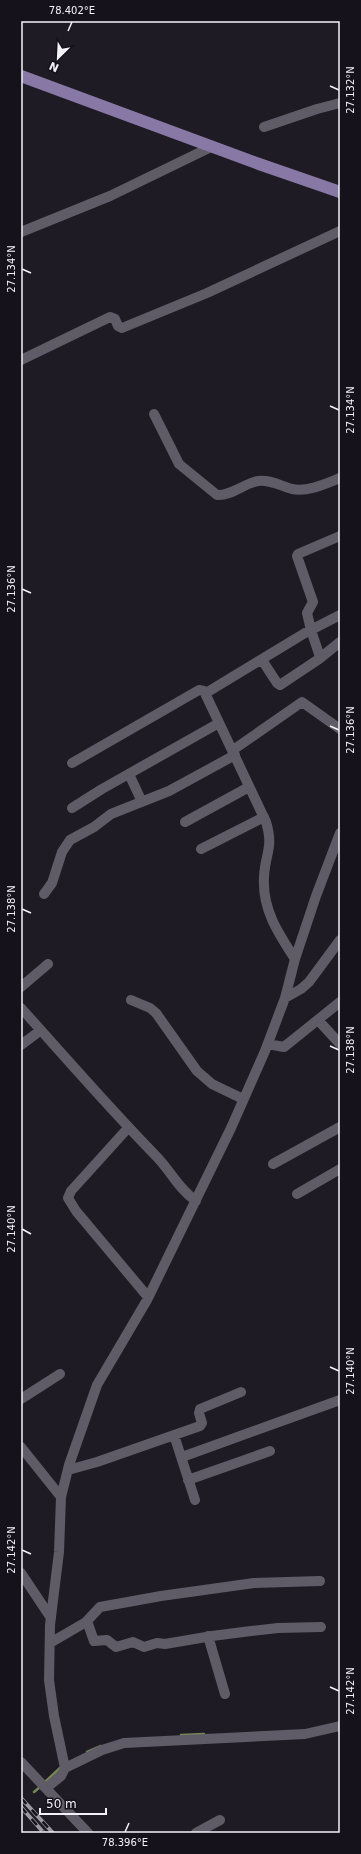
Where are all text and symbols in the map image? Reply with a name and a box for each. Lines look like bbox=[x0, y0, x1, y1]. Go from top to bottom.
text: 78.402°E bbox=[49, 5, 95, 16]
north arrow bbox=[38, 38, 78, 78]
text: N bbox=[47, 59, 61, 74]
text: 27.132°N bbox=[345, 66, 356, 114]
text: 27.134°N bbox=[6, 245, 17, 293]
text: 27.134°N bbox=[345, 386, 356, 434]
text: 27.136°N bbox=[6, 565, 17, 613]
text: 27.136°N bbox=[345, 706, 356, 754]
text: 27.138°N bbox=[6, 885, 17, 933]
text: 27.138°N bbox=[345, 1026, 356, 1074]
text: 27.140°N bbox=[6, 1205, 17, 1253]
text: 27.140°N bbox=[345, 1347, 356, 1395]
text: 27.142°N bbox=[6, 1526, 17, 1574]
text: 27.142°N bbox=[345, 1667, 356, 1715]
scale bar bbox=[40, 1790, 106, 1816]
text: 50 m bbox=[46, 1797, 77, 1811]
text: 78.396°E bbox=[102, 1837, 148, 1848]

